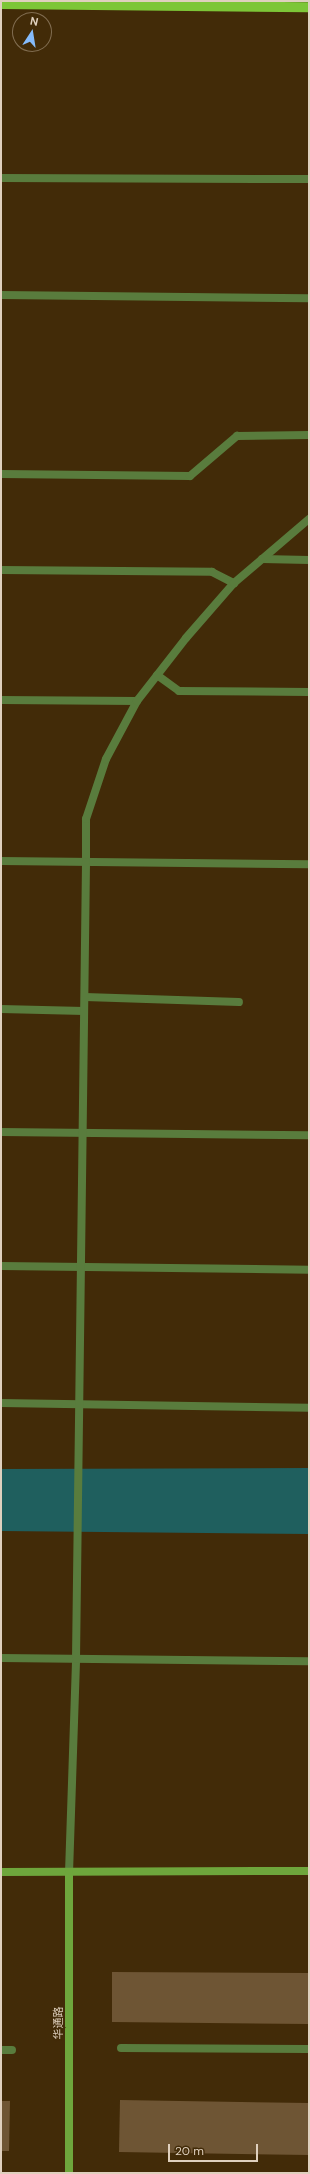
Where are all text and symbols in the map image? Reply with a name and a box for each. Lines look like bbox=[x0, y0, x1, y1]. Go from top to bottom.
north arrow bbox=[12, 12, 52, 52]
text: N bbox=[29, 14, 40, 29]
street label: 华通路 bbox=[51, 2007, 65, 2039]
scale bar bbox=[170, 2136, 260, 2162]
text: 20 m bbox=[175, 2143, 204, 2159]

